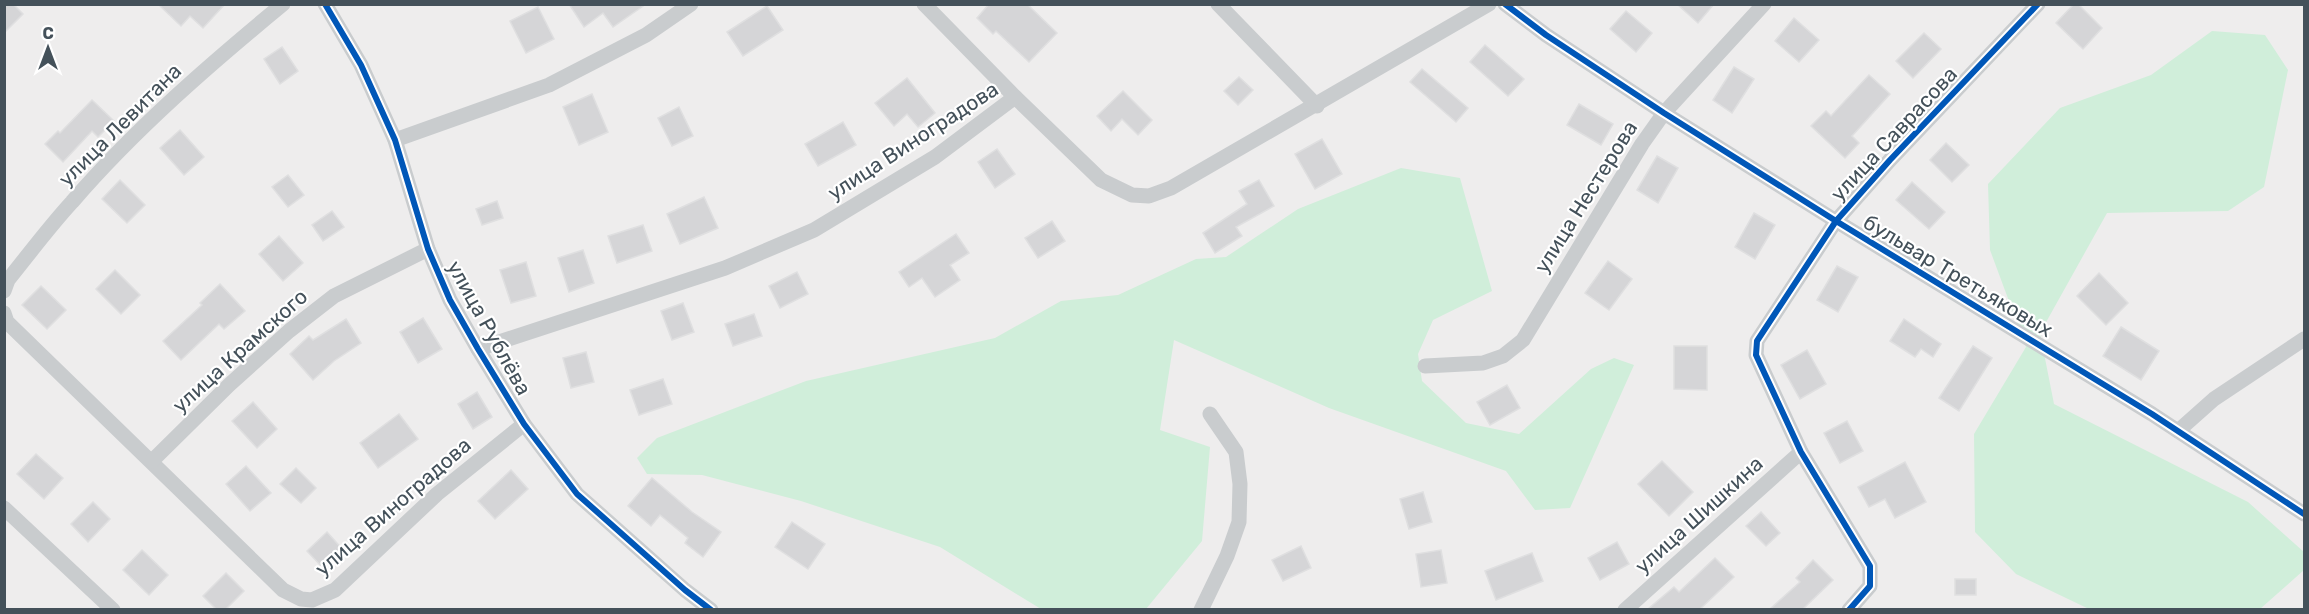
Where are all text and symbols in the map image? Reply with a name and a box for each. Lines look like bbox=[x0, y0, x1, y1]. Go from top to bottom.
north arrow bbox=[18, 18, 78, 78]
text: С bbox=[42, 24, 54, 43]
street label: улица Левитана bbox=[53, 58, 186, 191]
street label: улица Саврасова bbox=[1825, 61, 1962, 206]
street label: улица Виноградова bbox=[823, 76, 1003, 205]
street label: улица Нестерова bbox=[1529, 116, 1642, 277]
street label: бульвар Третьяковых bbox=[1859, 209, 2058, 342]
street label: улица Рублёва bbox=[442, 256, 537, 399]
street label: улица Крамского bbox=[167, 284, 312, 418]
street label: улица Виноградова bbox=[310, 432, 476, 581]
street label: улица Шишкина bbox=[1630, 451, 1768, 579]

